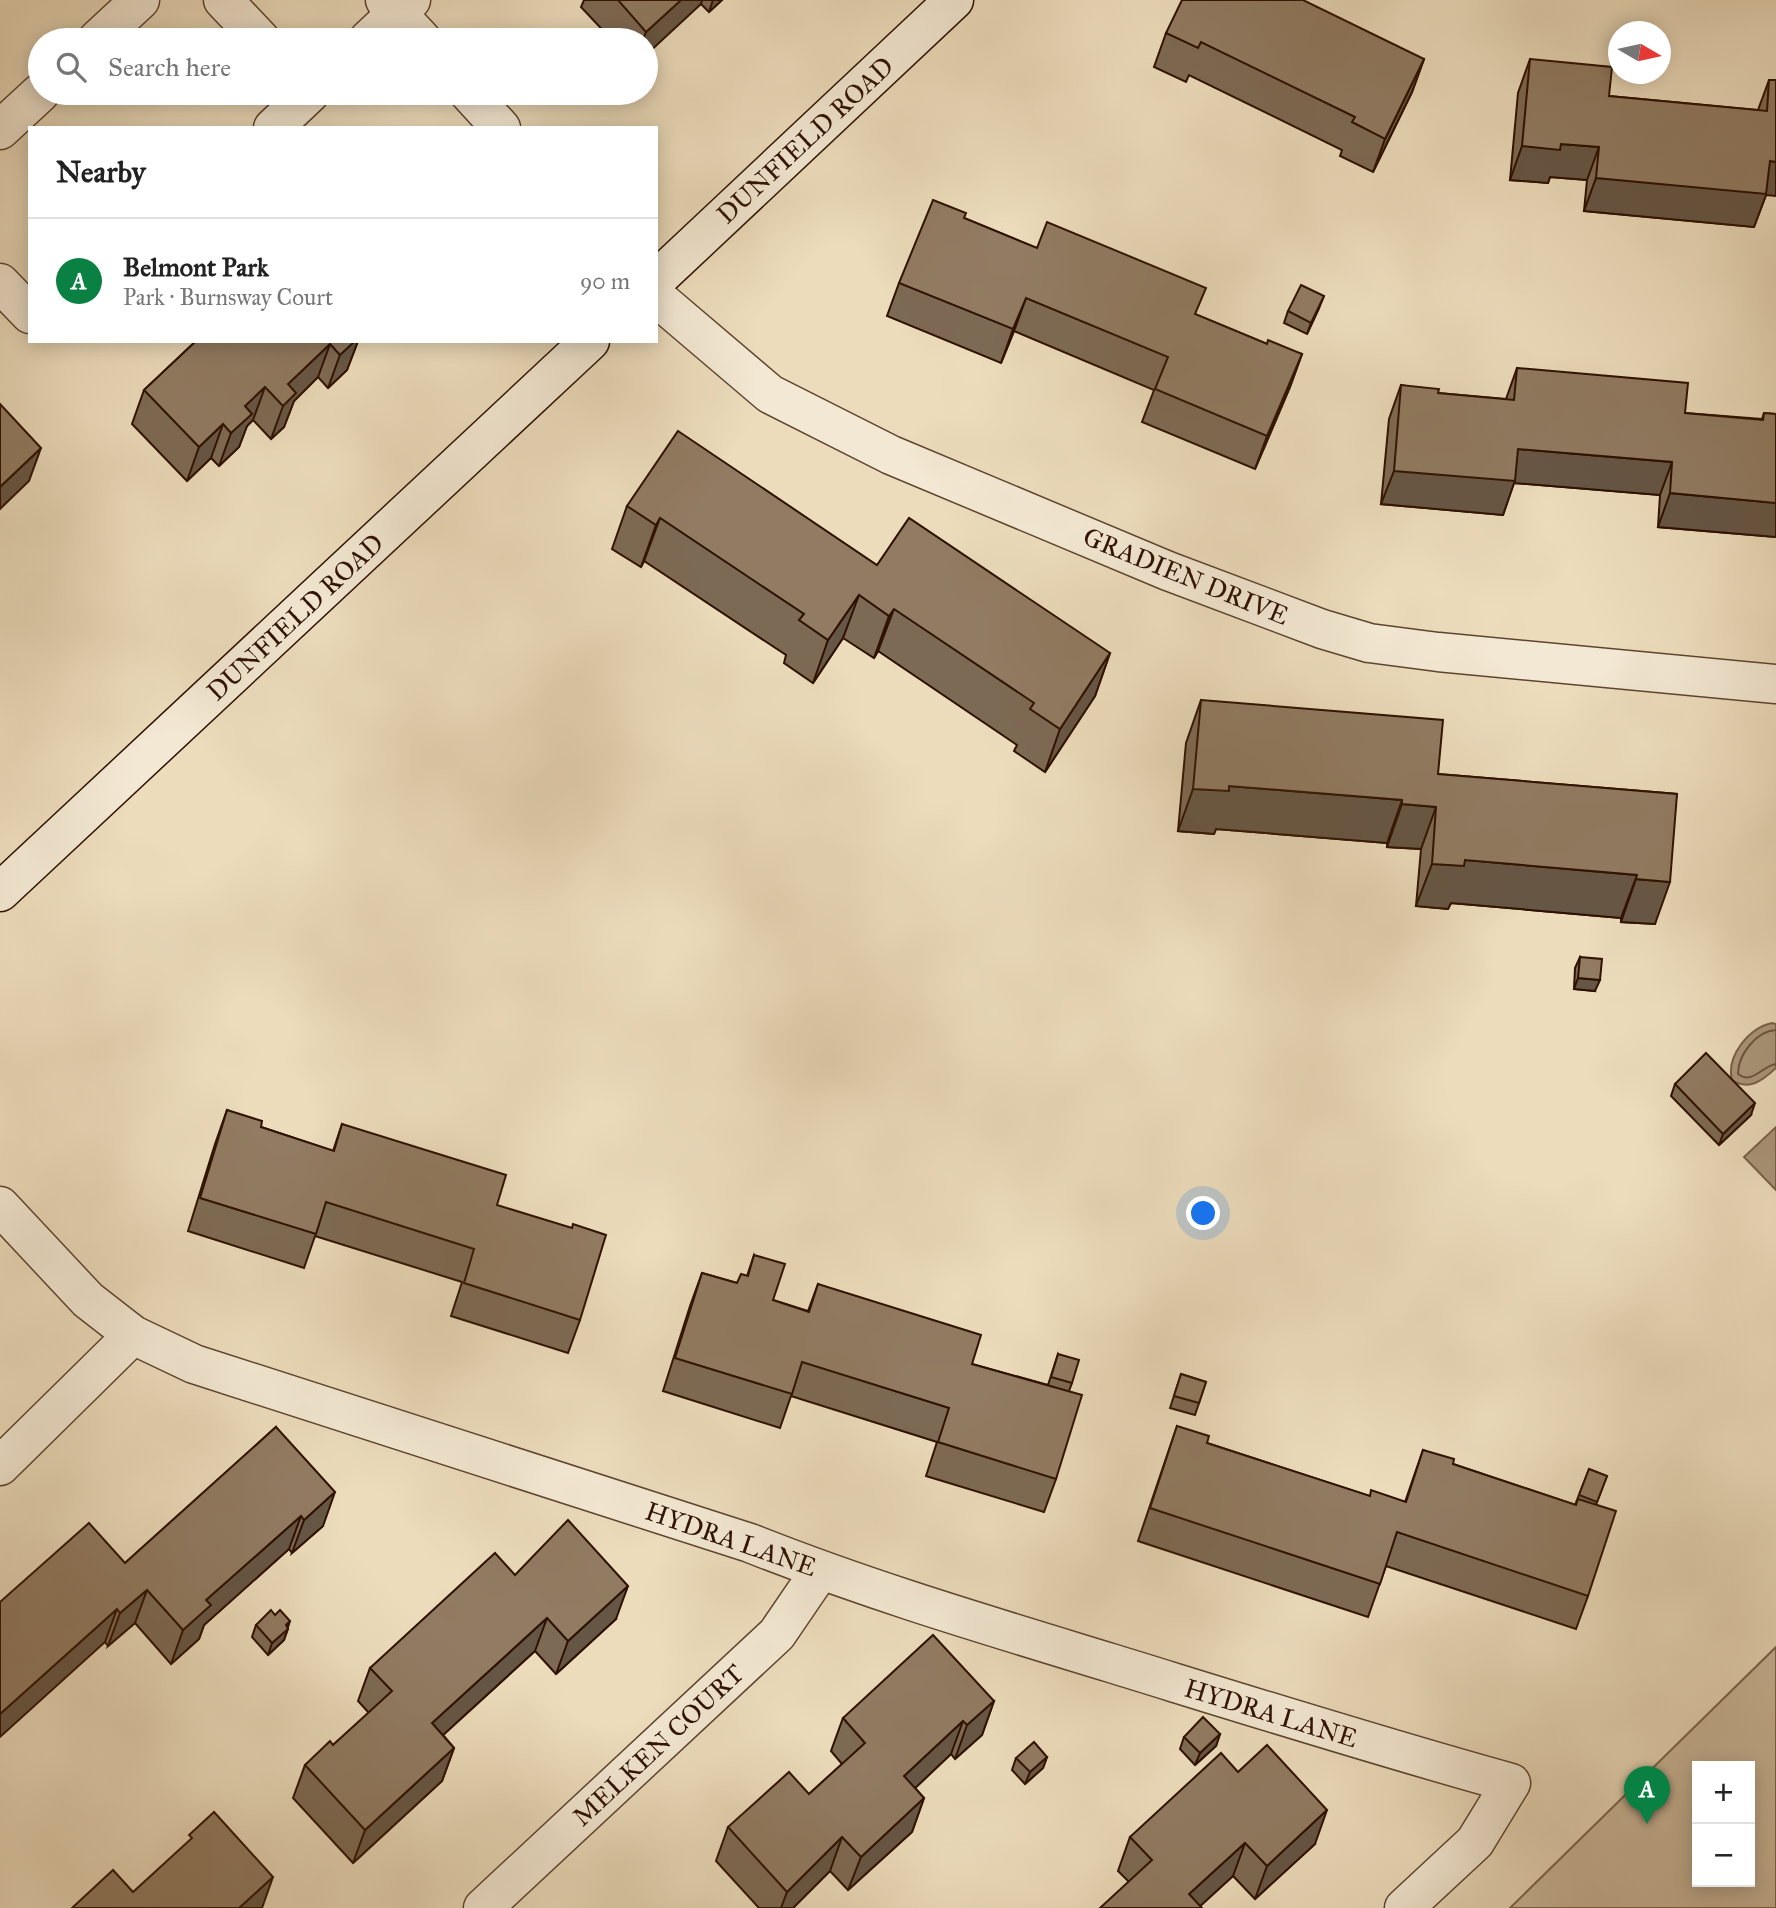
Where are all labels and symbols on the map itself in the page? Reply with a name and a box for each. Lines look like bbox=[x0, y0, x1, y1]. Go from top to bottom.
north arrow bbox=[1608, 21, 1671, 84]
street label: DUNFIELD ROAD bbox=[710, 50, 900, 230]
street label: GRADIEN DRIVE bbox=[1079, 520, 1293, 632]
street label: DUNFIELD ROAD bbox=[200, 527, 390, 707]
your location bbox=[1186, 1196, 1220, 1230]
street label: HYDRA LANE bbox=[641, 1495, 821, 1583]
street label: MELKEN COURT bbox=[566, 1657, 751, 1833]
street label: HYDRA LANE bbox=[1181, 1672, 1361, 1754]
pin: A bbox=[1624, 1766, 1670, 1824]

